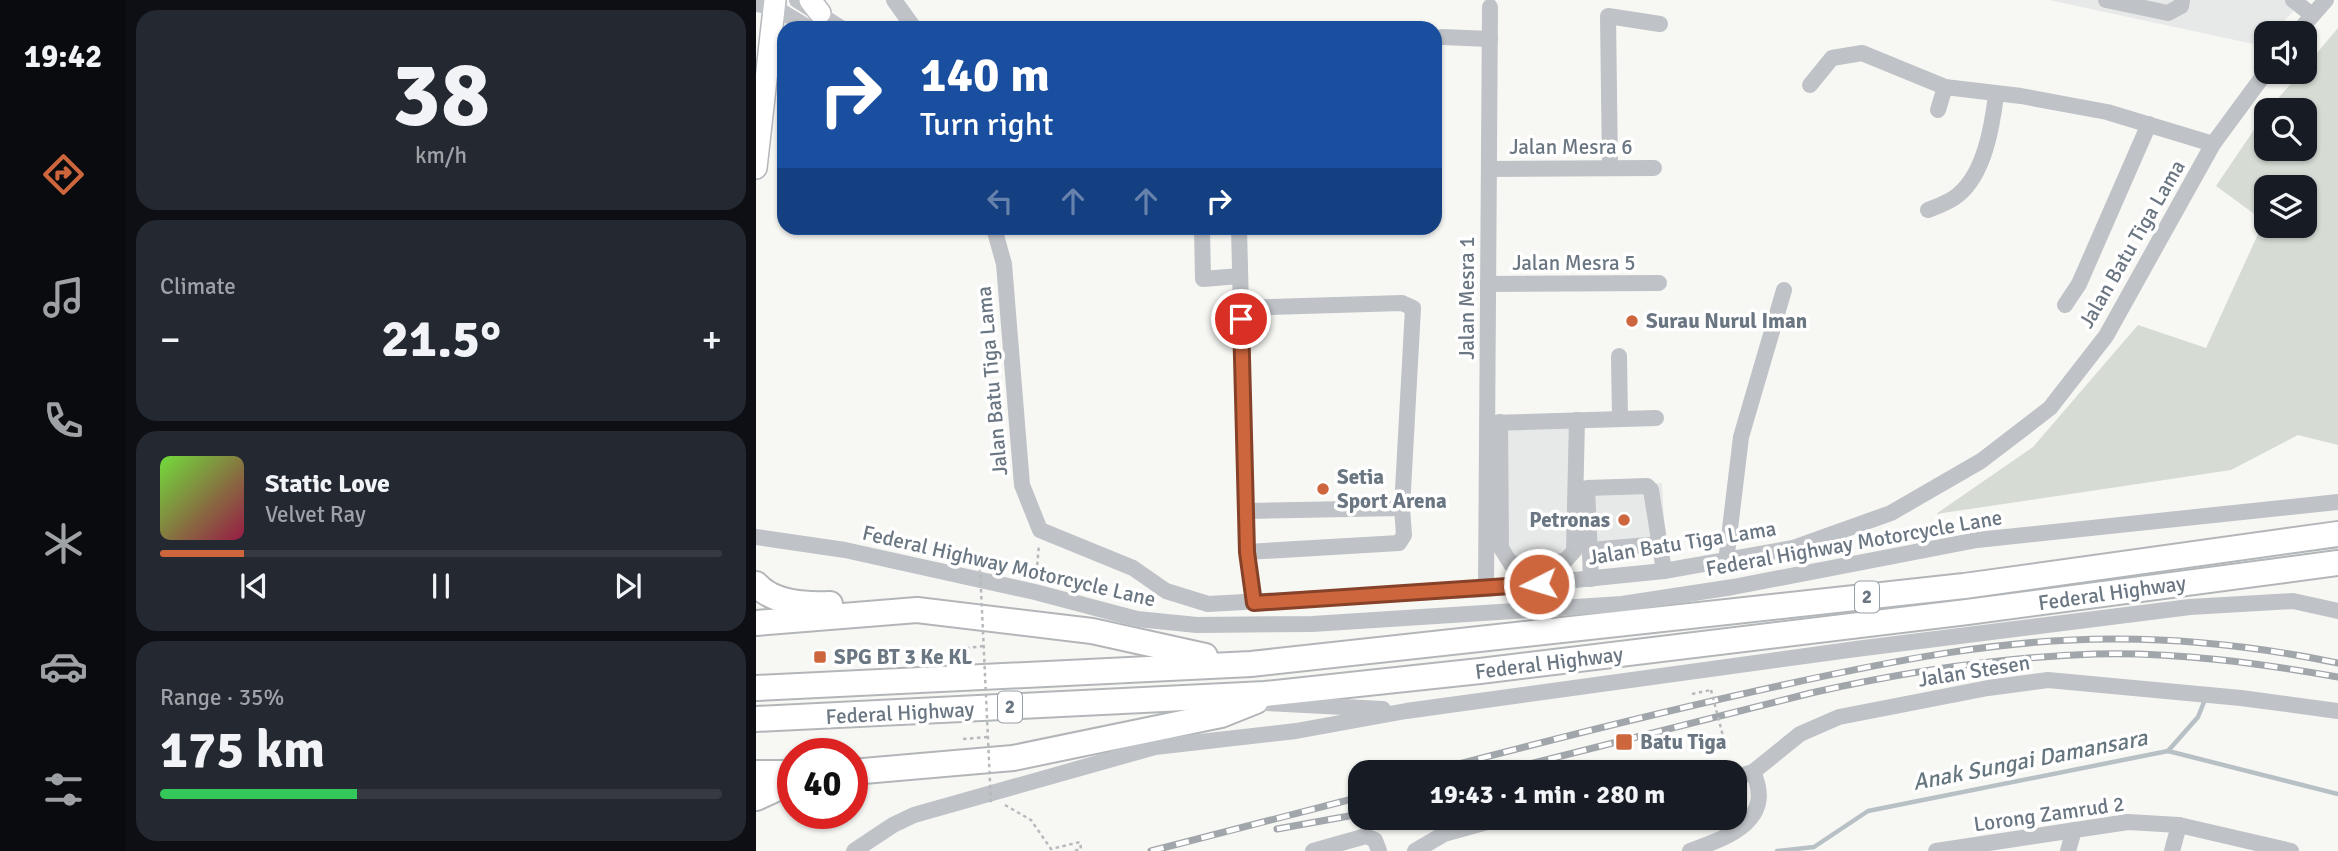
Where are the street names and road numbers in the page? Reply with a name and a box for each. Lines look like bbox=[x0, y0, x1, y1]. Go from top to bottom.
street label: Jalan Mesra 6 bbox=[1509, 134, 1633, 160]
street label: Jalan Batu Tiga Lama bbox=[2073, 155, 2191, 333]
street label: Jalan Mesra 1 bbox=[1454, 236, 1480, 360]
street label: Jalan Mesra 5 bbox=[1512, 250, 1636, 276]
street label: Jalan Batu Tiga Lama bbox=[971, 285, 1013, 477]
street label: Federal Highway Motorcycle Lane bbox=[1704, 504, 2004, 582]
street label: Jalan Batu Tiga Lama bbox=[1586, 515, 1778, 571]
street label: Federal Highway Motorcycle Lane bbox=[860, 520, 1158, 612]
street label: Federal Highway bbox=[2037, 570, 2188, 616]
road number: 2 bbox=[1855, 582, 1879, 612]
street label: Federal Highway bbox=[1474, 641, 1625, 685]
street label: Jalan Stesen bbox=[1916, 649, 2032, 693]
road number: 2 bbox=[998, 692, 1022, 722]
street label: Federal Highway bbox=[825, 696, 975, 730]
street label: Lorong Zamrud 2 bbox=[1972, 791, 2126, 837]

